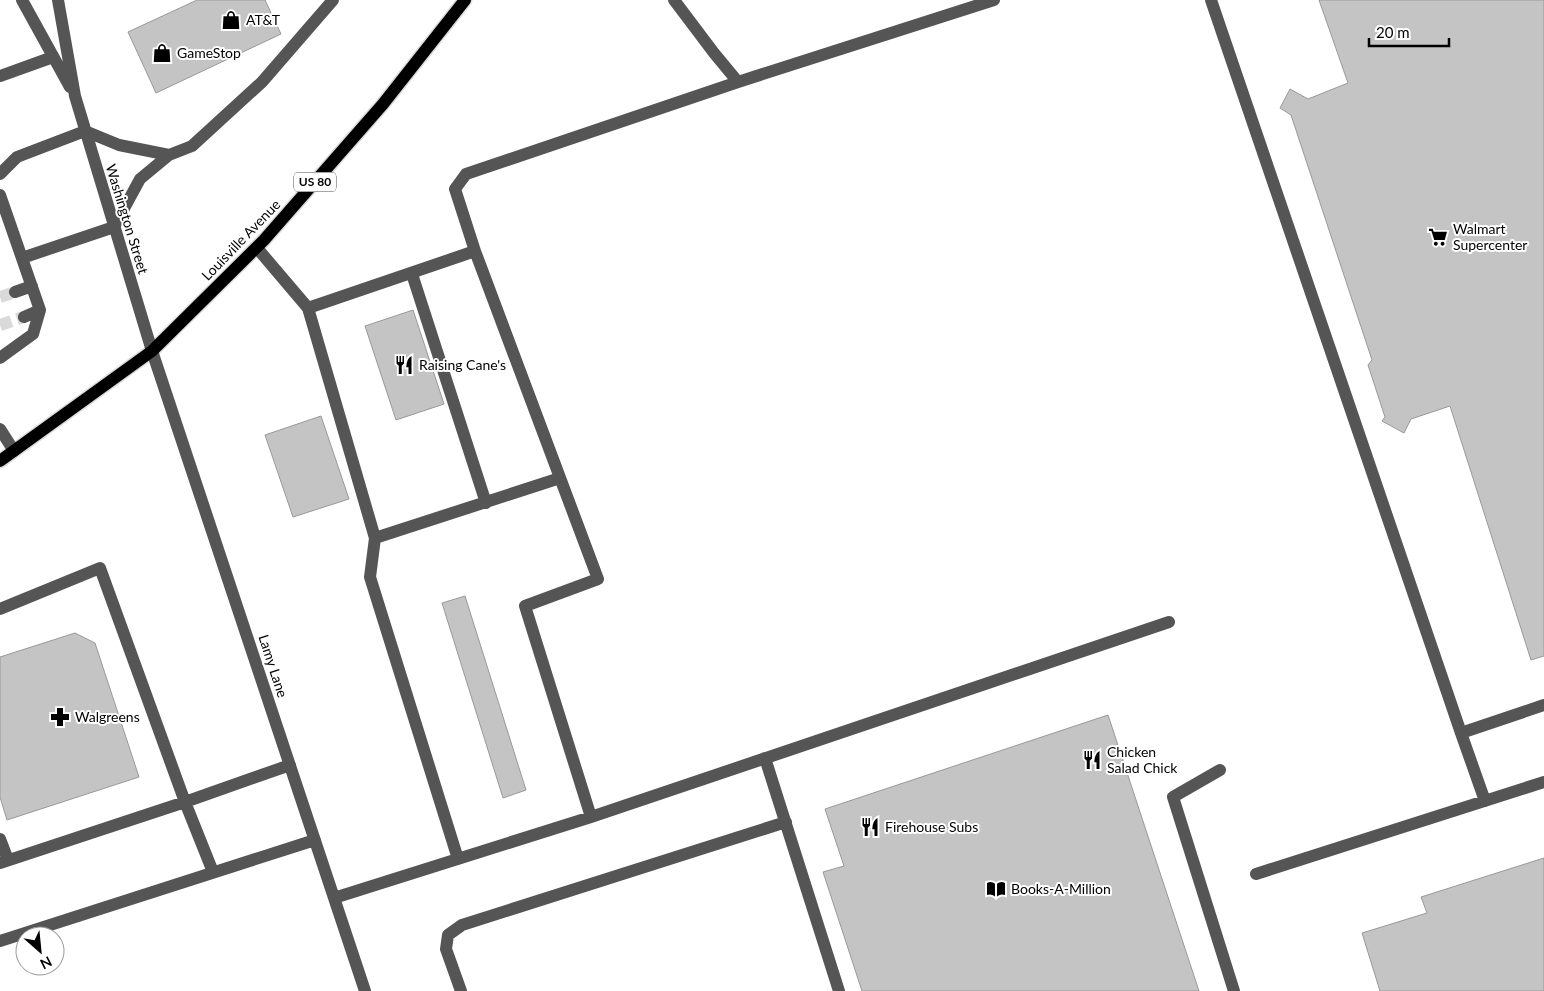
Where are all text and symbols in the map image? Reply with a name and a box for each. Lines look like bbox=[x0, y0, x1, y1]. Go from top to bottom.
shop icon: AT&T bbox=[220, 9, 242, 31]
place label: AT&T bbox=[246, 11, 281, 28]
scale bar bbox=[1369, 15, 1449, 47]
text: 20 m bbox=[1376, 23, 1410, 41]
shop icon: GameStop bbox=[151, 42, 173, 64]
place label: GameStop bbox=[177, 44, 241, 61]
street label: Washington Street bbox=[103, 162, 152, 276]
road number: US 80 bbox=[294, 172, 336, 192]
street label: Louisville Avenue bbox=[198, 196, 284, 284]
place label: Walmart Supercenter bbox=[1453, 220, 1527, 253]
supermarket icon: Walmart Supercenter bbox=[1427, 226, 1449, 248]
restaurant icon: Raising Cane's bbox=[393, 354, 415, 376]
place label: Raising Cane's bbox=[419, 356, 506, 373]
street label: Lamy Lane bbox=[255, 632, 292, 700]
pharmacy icon: Walgreens bbox=[49, 706, 71, 728]
place label: Walgreens bbox=[75, 708, 140, 725]
place label: Chicken Salad Chick bbox=[1107, 743, 1178, 776]
restaurant icon: Chicken Salad Chick bbox=[1081, 749, 1103, 771]
restaurant icon: Firehouse Subs bbox=[859, 816, 881, 838]
place label: Firehouse Subs bbox=[885, 818, 978, 835]
library icon: Books-A-Million bbox=[985, 878, 1007, 900]
place label: Books-A-Million bbox=[1011, 880, 1111, 897]
north arrow bbox=[15, 926, 65, 976]
text: N bbox=[37, 953, 55, 973]

